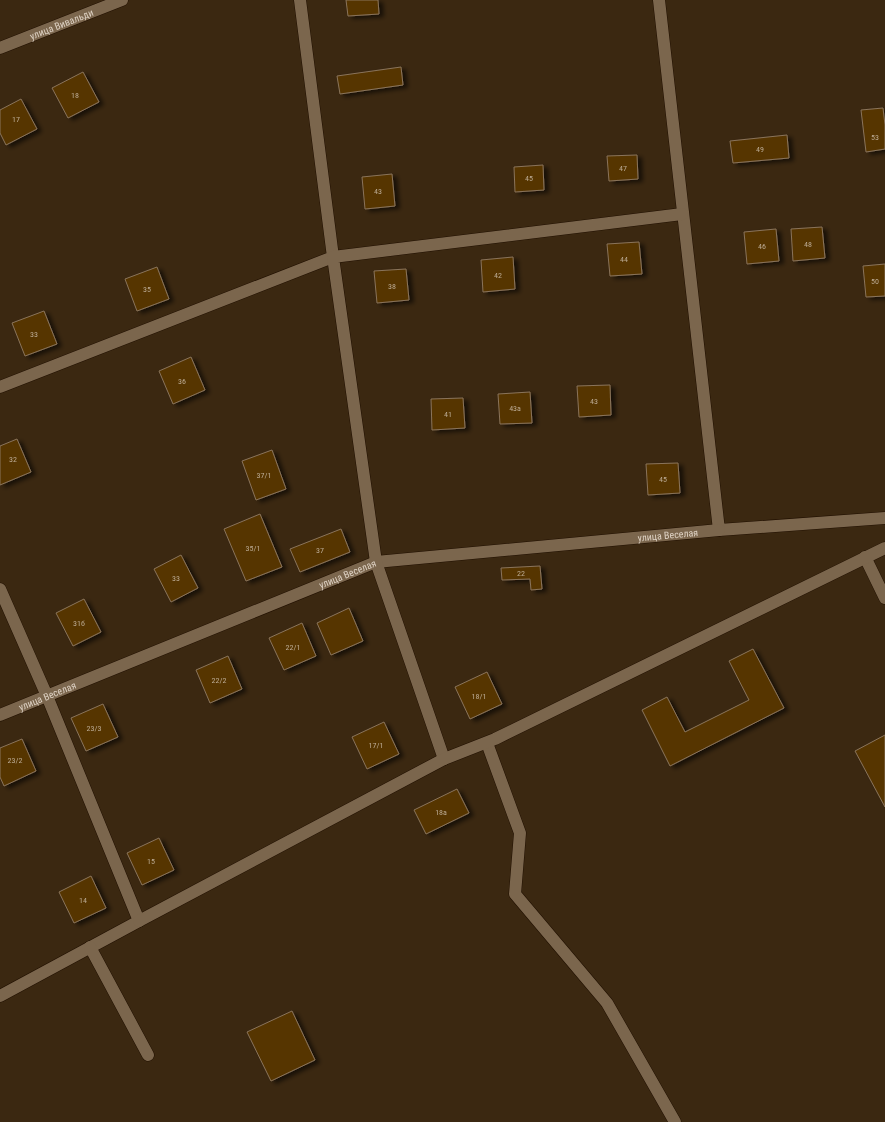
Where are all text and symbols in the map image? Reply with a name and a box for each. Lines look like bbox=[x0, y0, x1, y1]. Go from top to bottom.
street label: улица Вивальди bbox=[28, 7, 95, 42]
house number: 18 bbox=[71, 91, 79, 100]
house number: 17 bbox=[12, 115, 20, 124]
house number: 53 bbox=[871, 133, 879, 142]
house number: 49 bbox=[756, 145, 764, 154]
house number: 47 bbox=[619, 164, 627, 173]
house number: 45 bbox=[525, 174, 533, 183]
house number: 43 bbox=[374, 187, 382, 196]
house number: 48 bbox=[804, 240, 812, 249]
house number: 46 bbox=[758, 242, 766, 251]
house number: 44 bbox=[620, 255, 628, 264]
house number: 42 bbox=[494, 271, 502, 280]
house number: 50 bbox=[871, 277, 879, 286]
house number: 38 bbox=[388, 282, 396, 291]
house number: 35 bbox=[143, 285, 151, 294]
house number: 33 bbox=[30, 330, 38, 339]
house number: 36 bbox=[178, 377, 186, 386]
house number: 43 bbox=[590, 397, 598, 406]
house number: 43а bbox=[509, 404, 521, 413]
house number: 41 bbox=[444, 410, 452, 419]
house number: 32 bbox=[9, 455, 17, 464]
house number: 37/1 bbox=[257, 471, 271, 480]
house number: 45 bbox=[659, 475, 667, 484]
street label: улица Веселая bbox=[637, 527, 699, 544]
house number: 35/1 bbox=[246, 544, 260, 553]
house number: 37 bbox=[316, 546, 324, 555]
street label: улица Веселая bbox=[317, 558, 378, 591]
house number: 22 bbox=[517, 569, 525, 578]
house number: 33 bbox=[172, 574, 180, 583]
house number: 31б bbox=[73, 619, 85, 628]
house number: 22/1 bbox=[286, 643, 300, 652]
house number: 22/2 bbox=[212, 676, 226, 685]
street label: улица Веселая bbox=[17, 680, 78, 713]
house number: 18/1 bbox=[472, 692, 486, 701]
house number: 23/3 bbox=[87, 724, 101, 733]
house number: 17/1 bbox=[369, 741, 383, 750]
house number: 23/2 bbox=[8, 756, 22, 765]
house number: 18а bbox=[435, 808, 447, 817]
house number: 15 bbox=[147, 857, 155, 866]
house number: 14 bbox=[79, 896, 87, 905]

